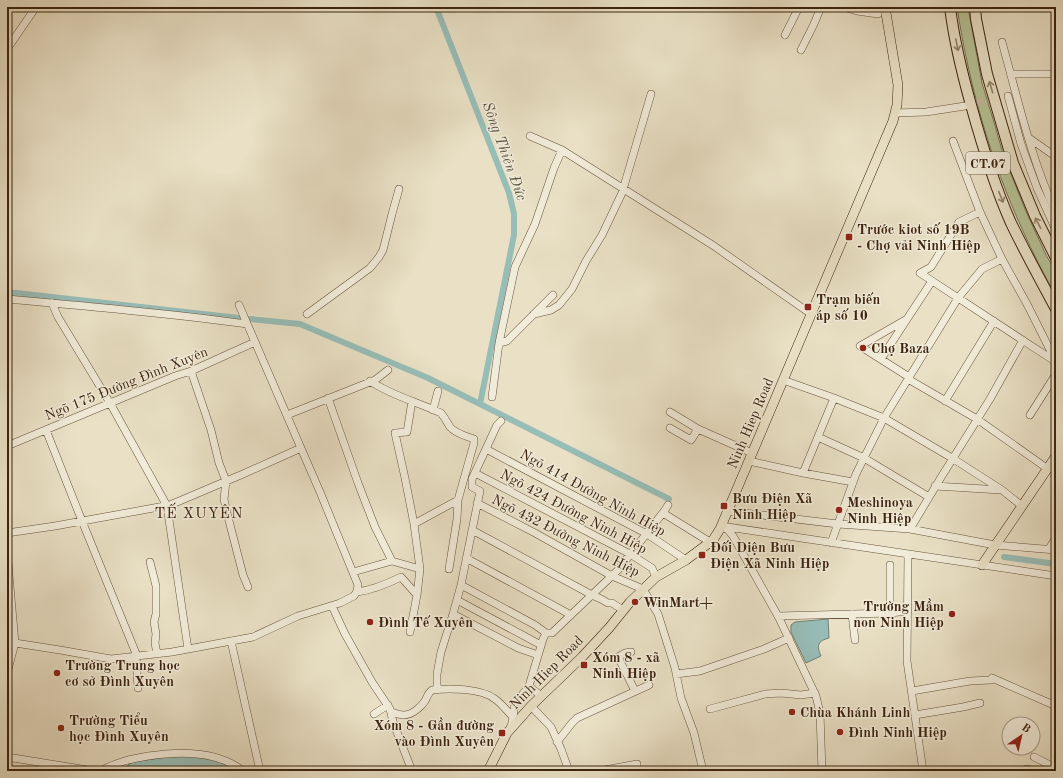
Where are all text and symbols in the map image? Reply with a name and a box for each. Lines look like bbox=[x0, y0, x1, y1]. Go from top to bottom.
one-way arrow bbox=[953, 39, 961, 52]
one-way arrow bbox=[987, 81, 994, 94]
water label: Sông Thiên Đức bbox=[479, 100, 528, 203]
road number: CT.07 bbox=[966, 152, 1010, 174]
one-way arrow bbox=[998, 190, 1005, 202]
one-way arrow bbox=[1034, 217, 1041, 229]
place label: Trước kiot số 19B - Chợ vải Ninh Hiệp bbox=[857, 222, 981, 253]
marker: Trước kiot số 19B - Chợ vải Ninh Hiệp bbox=[844, 232, 854, 242]
place label: Trạm biến áp số 10 bbox=[816, 292, 880, 323]
marker: Trạm biến áp số 10 bbox=[803, 302, 813, 312]
place label: Chợ Baza bbox=[871, 342, 930, 356]
marker: Chợ Baza bbox=[858, 343, 868, 353]
street label: Ngõ 175 Đường Đình Xuyên bbox=[43, 345, 210, 423]
street label: Ninh Hiep Road bbox=[725, 376, 776, 471]
street label: Ngõ 414 Đường Ninh Hiệp bbox=[517, 447, 668, 539]
street label: Ngõ 424 Đường Ninh Hiệp bbox=[498, 467, 649, 557]
street label: Ngõ 432 Đường Ninh Hiệp bbox=[489, 492, 642, 579]
place label: Bưu Điện Xã Ninh Hiệp bbox=[732, 492, 812, 522]
place label: Meshinoya Ninh Hiệp bbox=[847, 496, 913, 526]
marker: Bưu Điện Xã Ninh Hiệp bbox=[719, 501, 729, 511]
district label: TẾ XUYÊN bbox=[154, 502, 244, 522]
marker: Meshinoya Ninh Hiệp bbox=[834, 505, 844, 515]
place label: Đối Diện Bưu Điện Xã Ninh Hiệp bbox=[710, 540, 829, 571]
marker: Đối Diện Bưu Điện Xã Ninh Hiệp bbox=[697, 550, 707, 560]
place label: WinMart+ bbox=[643, 596, 713, 610]
marker: WinMart+ bbox=[630, 597, 640, 607]
place label: Trường Mầm non Ninh Hiệp bbox=[853, 598, 944, 630]
marker: Trường Mầm non Ninh Hiệp bbox=[947, 609, 957, 619]
place label: Đình Tế Xuyên bbox=[378, 615, 473, 630]
marker: Đình Tế Xuyên bbox=[365, 617, 375, 627]
street label: Ninh Hiep Road bbox=[507, 633, 586, 712]
place label: Xóm 8 - xã Ninh Hiệp bbox=[592, 651, 660, 681]
place label: Trường Trung học cơ sở Đình Xuyên bbox=[65, 659, 180, 689]
marker: Xóm 8 - xã Ninh Hiệp bbox=[579, 660, 589, 670]
marker: Trường Trung học cơ sở Đình Xuyên bbox=[52, 668, 62, 678]
place label: Chùa Khánh Linh bbox=[800, 706, 910, 720]
marker: Chùa Khánh Linh bbox=[787, 707, 797, 717]
place label: Trường Tiểu học Đình Xuyên bbox=[69, 712, 169, 744]
north arrow bbox=[1001, 716, 1041, 756]
place label: Xóm 8 - Gần đường vào Đình Xuyên bbox=[374, 717, 494, 749]
text: B bbox=[1019, 722, 1032, 736]
marker: Trường Tiểu học Đình Xuyên bbox=[56, 723, 66, 733]
place label: Đình Ninh Hiệp bbox=[848, 726, 947, 740]
marker: Đình Ninh Hiệp bbox=[835, 727, 845, 737]
marker: Xóm 8 - Gần đường vào Đình Xuyên bbox=[497, 728, 507, 738]

